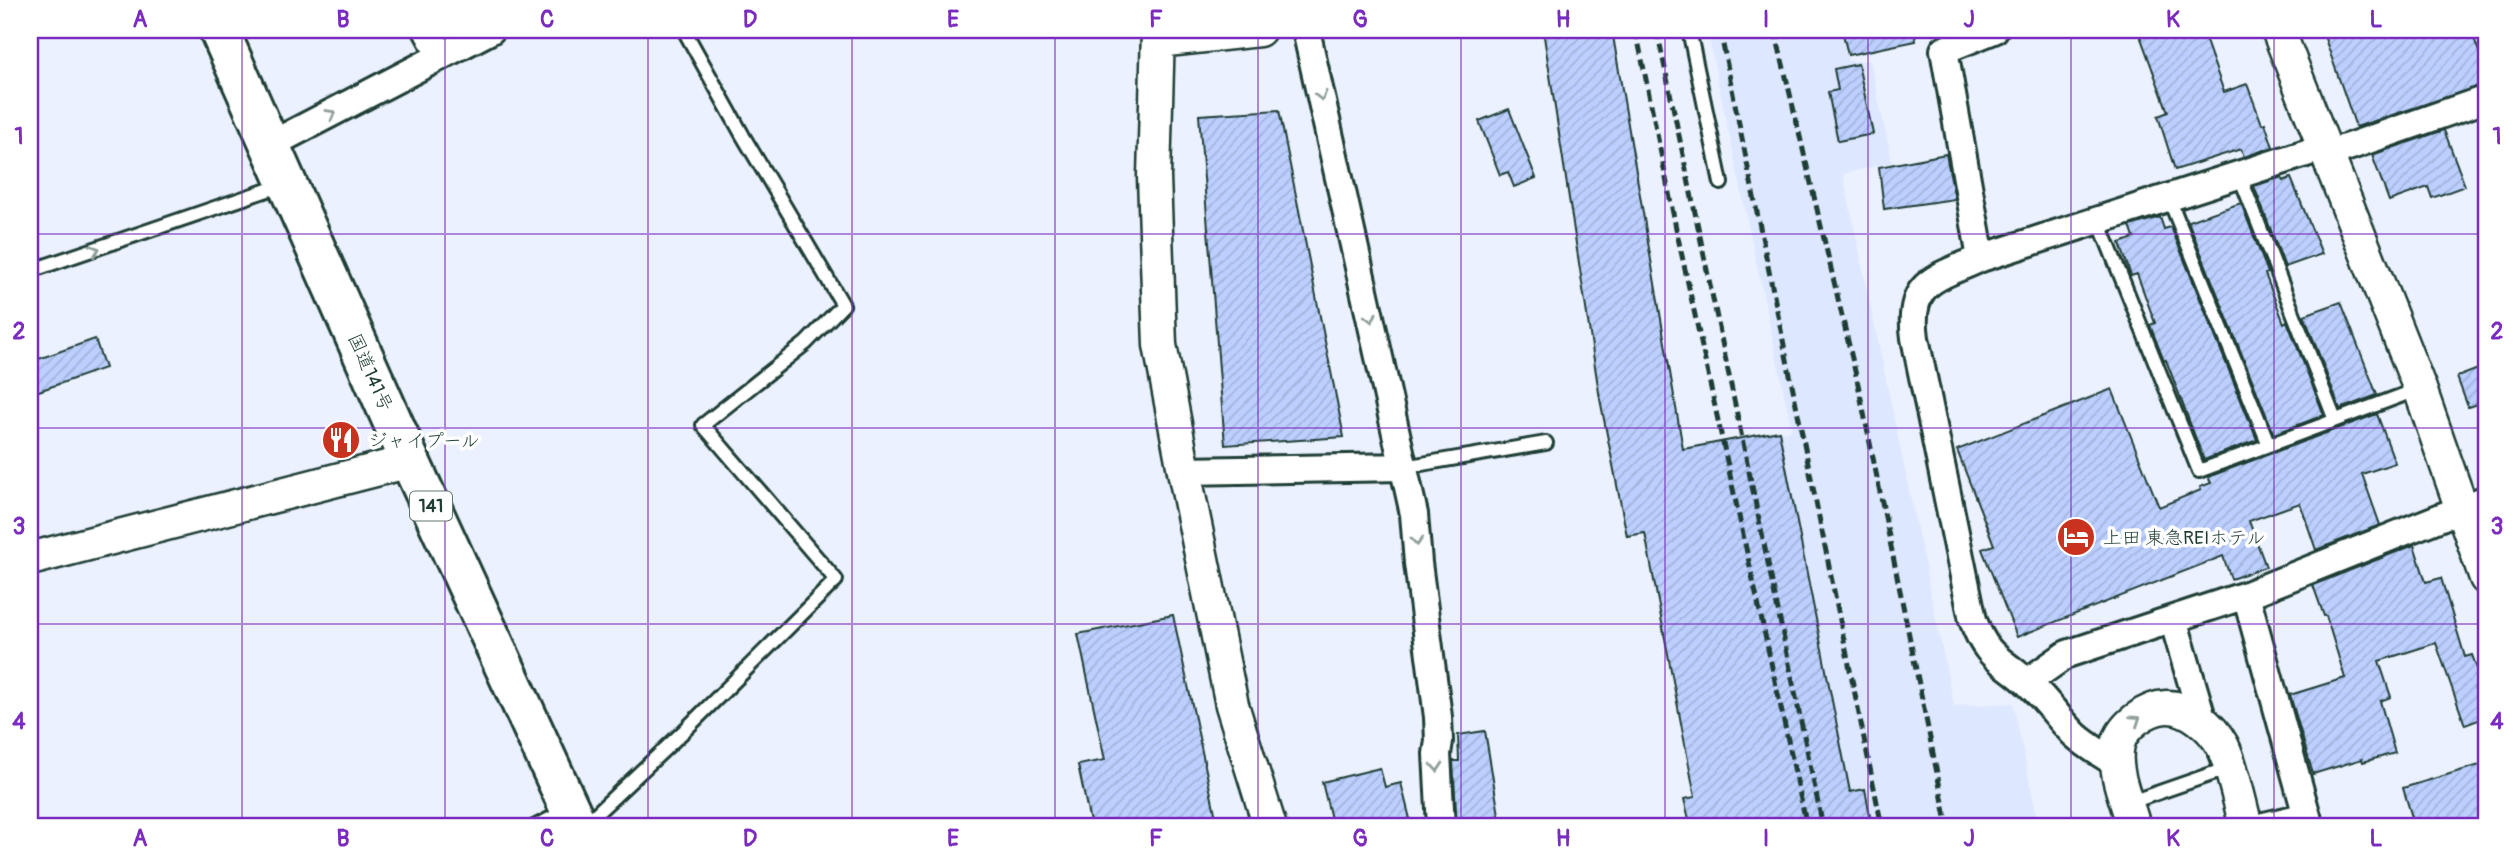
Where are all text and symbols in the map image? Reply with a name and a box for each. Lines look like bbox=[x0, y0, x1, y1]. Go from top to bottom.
text: A bbox=[133, 5, 148, 34]
text: B bbox=[336, 5, 350, 34]
text: C bbox=[540, 5, 554, 34]
text: D bbox=[743, 5, 757, 34]
text: E bbox=[947, 5, 959, 34]
text: F bbox=[1149, 5, 1163, 34]
text: G bbox=[1352, 5, 1368, 34]
text: H bbox=[1556, 5, 1570, 34]
text: I bbox=[1763, 5, 1769, 34]
text: J bbox=[1963, 5, 1975, 34]
text: K bbox=[2166, 5, 2180, 34]
text: L bbox=[2370, 5, 2383, 34]
one-way arrow bbox=[1313, 90, 1327, 102]
one-way arrow bbox=[324, 109, 336, 122]
text: 1 bbox=[15, 122, 24, 151]
text: 1 bbox=[2493, 122, 2502, 151]
one-way arrow bbox=[88, 244, 100, 258]
one-way arrow bbox=[1363, 312, 1377, 324]
text: 2 bbox=[13, 317, 26, 346]
text: 2 bbox=[2491, 317, 2504, 346]
street label: 国道141号 bbox=[342, 330, 398, 415]
restaurant icon: ジャイプール bbox=[320, 419, 362, 461]
place label: ジャイプール bbox=[368, 429, 480, 453]
road number: 141 bbox=[410, 492, 452, 520]
text: 3 bbox=[13, 512, 25, 541]
text: 3 bbox=[2491, 512, 2503, 541]
hotel icon: 上田 東急REIホテル bbox=[2055, 516, 2097, 558]
place label: 上田 東急REIホテル bbox=[2103, 526, 2266, 550]
one-way arrow bbox=[1409, 536, 1424, 547]
text: 4 bbox=[12, 707, 26, 736]
text: 4 bbox=[2490, 707, 2504, 736]
one-way arrow bbox=[2128, 716, 2141, 729]
one-way arrow bbox=[1430, 761, 1445, 772]
text: A bbox=[133, 824, 148, 853]
text: B bbox=[336, 824, 350, 853]
text: C bbox=[540, 824, 554, 853]
text: D bbox=[743, 824, 757, 853]
text: E bbox=[947, 824, 959, 853]
text: F bbox=[1149, 824, 1163, 853]
text: G bbox=[1352, 824, 1368, 853]
text: H bbox=[1556, 824, 1570, 853]
text: I bbox=[1763, 824, 1769, 853]
text: J bbox=[1963, 824, 1975, 853]
text: K bbox=[2166, 824, 2180, 853]
text: L bbox=[2370, 824, 2383, 853]

